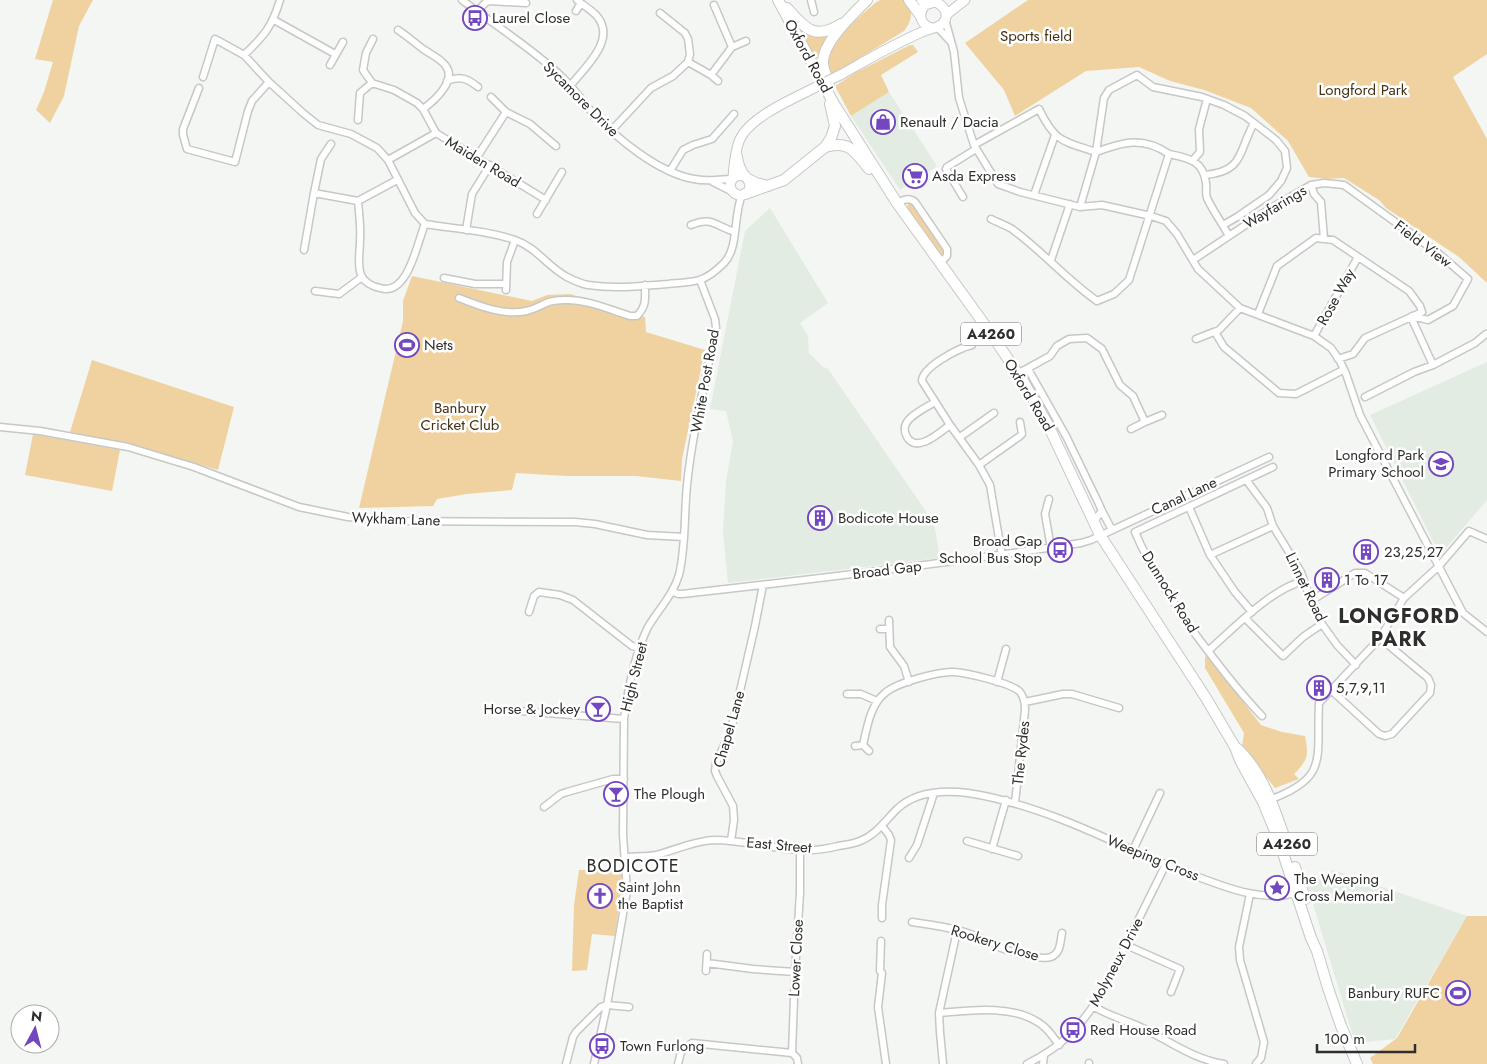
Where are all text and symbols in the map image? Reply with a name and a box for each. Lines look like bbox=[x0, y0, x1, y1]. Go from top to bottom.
bus stop icon: Laurel Close bbox=[462, 5, 488, 31]
place label: Laurel Close bbox=[492, 7, 570, 29]
street label: Oxford Road bbox=[779, 15, 837, 97]
park label: Sports field bbox=[1000, 25, 1072, 47]
street label: Sycamore Drive bbox=[538, 56, 624, 142]
park label: Longford Park bbox=[1319, 79, 1408, 101]
shop icon: Renault / Dacia bbox=[870, 109, 896, 135]
place label: Renault / Dacia bbox=[900, 111, 999, 133]
street label: Maiden Road bbox=[441, 131, 525, 193]
supermarket icon: Asda Express bbox=[902, 163, 928, 189]
place label: Asda Express bbox=[932, 165, 1016, 187]
street label: Wayfarings bbox=[1239, 180, 1311, 234]
street label: Field View bbox=[1390, 215, 1457, 273]
street label: Rose Way bbox=[1311, 264, 1361, 329]
road number: A4260 bbox=[961, 322, 1021, 346]
street label: White Post Road bbox=[685, 327, 725, 435]
sports icon: Nets bbox=[394, 332, 420, 358]
place label: Nets bbox=[424, 334, 453, 356]
street label: Oxford Road bbox=[999, 355, 1059, 435]
park label: Banbury Cricket Club bbox=[421, 397, 500, 436]
place label: Longford Park Primary School bbox=[1328, 444, 1424, 483]
school or university icon: Longford Park Primary School bbox=[1428, 451, 1454, 477]
street label: Canal Lane bbox=[1148, 471, 1221, 521]
building icon: Bodicote House bbox=[807, 505, 833, 531]
street label: Wykham Lane bbox=[351, 506, 441, 532]
place label: Bodicote House bbox=[838, 507, 939, 529]
place label: Broad Gap School Bus Stop bbox=[939, 530, 1042, 569]
bus stop icon: Broad Gap School Bus Stop bbox=[1047, 537, 1073, 563]
building icon: 23,25,27 bbox=[1353, 539, 1379, 565]
place label: 23,25,27 bbox=[1384, 541, 1443, 563]
street label: Dunnock Road bbox=[1136, 547, 1204, 637]
street label: Linnet Road bbox=[1280, 549, 1332, 625]
street label: Broad Gap bbox=[851, 555, 923, 585]
building icon: 1 To 17 bbox=[1314, 567, 1340, 593]
place label: 1 To 17 bbox=[1344, 569, 1388, 591]
district label: LONGFORD PARK bbox=[1338, 602, 1460, 654]
street label: High Street bbox=[615, 639, 653, 714]
building icon: 5,7,9,11 bbox=[1306, 675, 1332, 701]
place label: 5,7,9,11 bbox=[1336, 677, 1386, 699]
street label: Chapel Lane bbox=[708, 688, 751, 770]
bar icon: Horse & Jockey bbox=[585, 696, 611, 722]
place label: Horse & Jockey bbox=[484, 698, 580, 720]
street label: The Rydes bbox=[1007, 720, 1035, 786]
bar icon: The Plough bbox=[603, 781, 629, 807]
place label: The Plough bbox=[634, 783, 705, 805]
street label: Weeping Cross bbox=[1103, 829, 1203, 887]
street label: East Street bbox=[745, 831, 813, 859]
road number: A4260 bbox=[1257, 832, 1317, 856]
district label: BODICOTE bbox=[586, 853, 680, 879]
place label: The Weeping Cross Memorial bbox=[1294, 868, 1393, 907]
place icon: The Weeping Cross Memorial bbox=[1264, 875, 1290, 901]
place label: Saint John the Baptist bbox=[618, 876, 683, 915]
church icon: Saint John the Baptist bbox=[587, 883, 613, 909]
street label: Molyneux Drive bbox=[1083, 913, 1149, 1010]
street label: Lower Close bbox=[783, 918, 809, 997]
street label: Rookery Close bbox=[948, 919, 1042, 967]
sports icon: Banbury RUFC bbox=[1445, 980, 1471, 1006]
place label: Banbury RUFC bbox=[1348, 982, 1440, 1004]
north arrow bbox=[10, 1004, 60, 1054]
text: N bbox=[30, 1005, 43, 1027]
bus stop icon: Red House Road bbox=[1060, 1017, 1086, 1043]
place label: Red House Road bbox=[1090, 1019, 1197, 1041]
scale bar bbox=[1317, 1022, 1414, 1054]
text: 100 m bbox=[1324, 1028, 1365, 1050]
bus stop icon: Town Furlong bbox=[589, 1033, 615, 1059]
place label: Town Furlong bbox=[620, 1035, 704, 1057]

